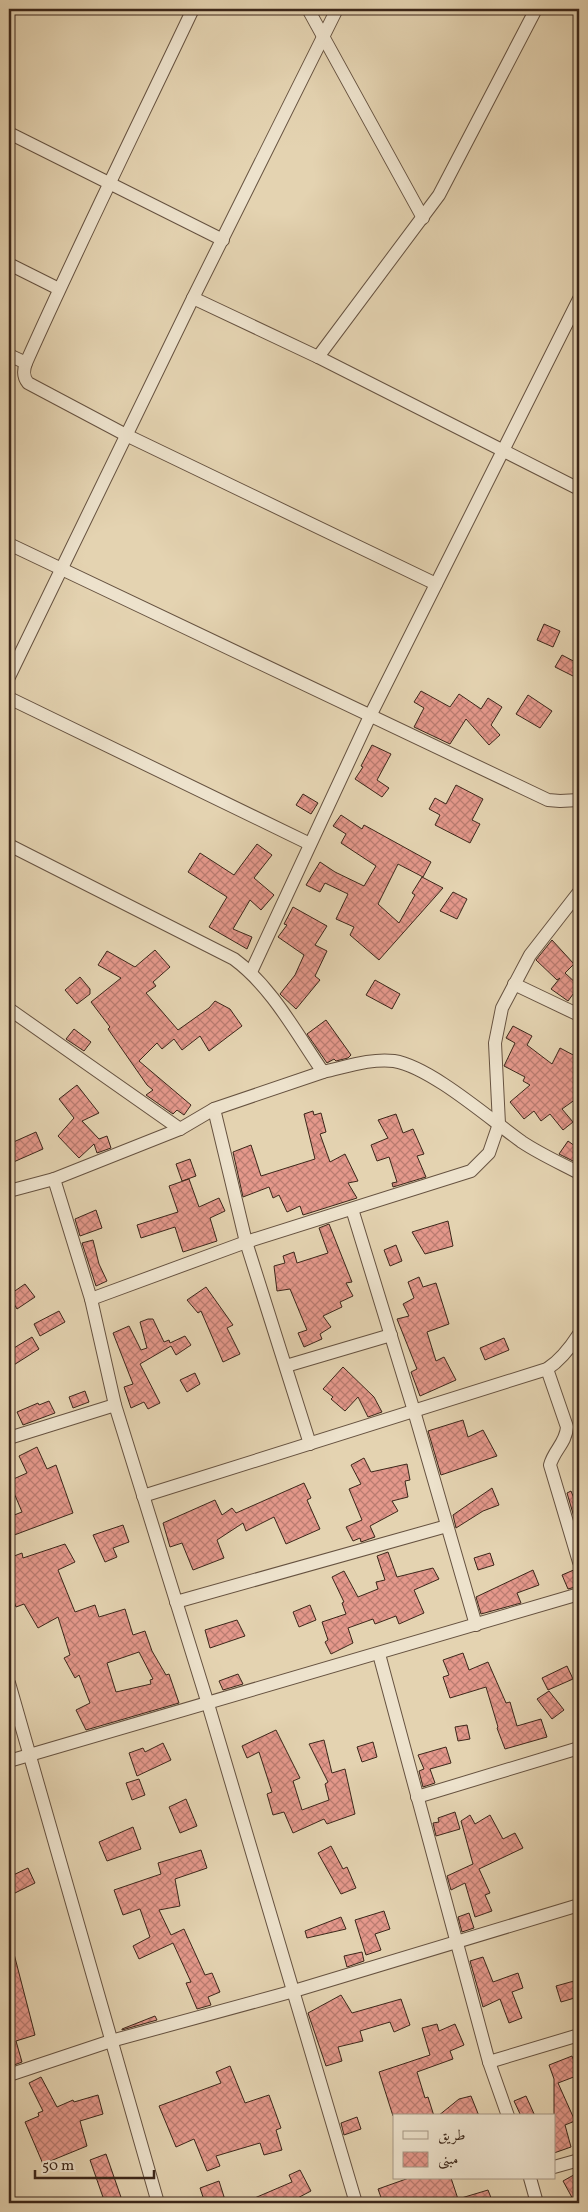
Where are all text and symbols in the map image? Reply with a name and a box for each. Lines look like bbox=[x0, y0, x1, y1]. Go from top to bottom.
legend bbox=[393, 2114, 556, 2180]
text: طريق bbox=[438, 2126, 465, 2147]
scale bar bbox=[35, 2147, 154, 2179]
text: مبنى bbox=[438, 2150, 458, 2171]
text: 50 m bbox=[42, 2156, 74, 2177]

